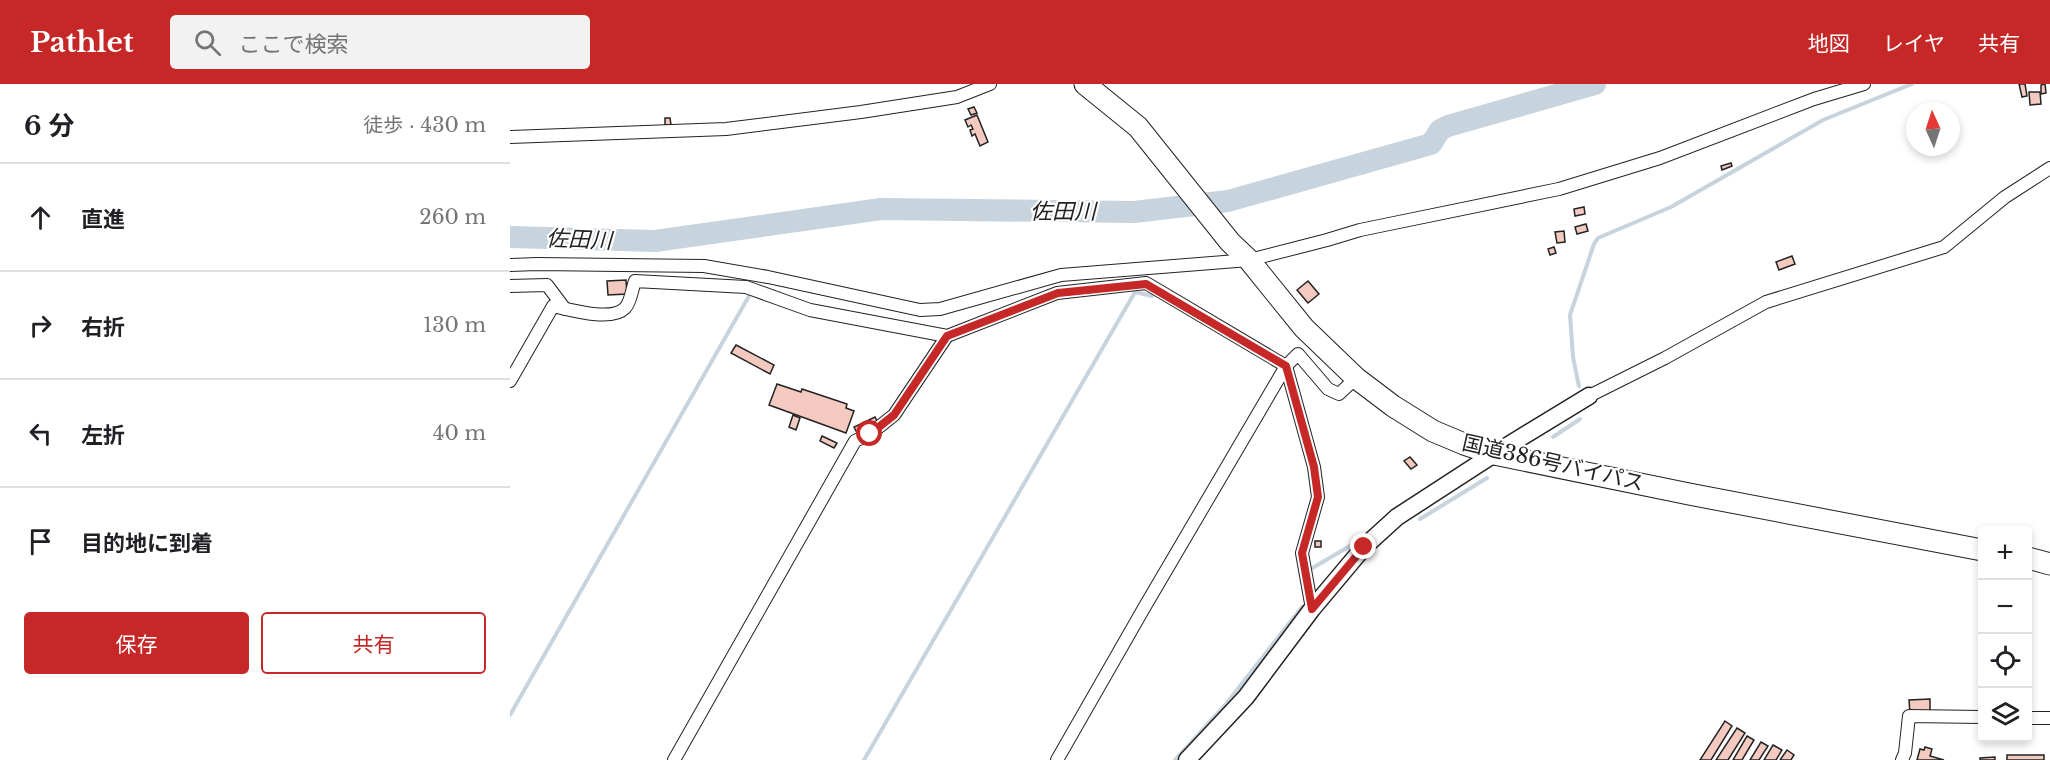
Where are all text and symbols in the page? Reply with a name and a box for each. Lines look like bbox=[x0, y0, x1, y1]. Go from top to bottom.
search box bbox=[170, 15, 590, 69]
text: Pathlet bbox=[30, 25, 134, 60]
icon: search bbox=[191, 26, 224, 59]
text: ここで検索 bbox=[239, 31, 349, 58]
text: 地図 bbox=[1808, 31, 1850, 57]
text: レイヤ bbox=[1883, 31, 1945, 57]
text: 共有 bbox=[1978, 31, 2020, 57]
north arrow bbox=[1906, 102, 1960, 156]
text: 6 分 bbox=[24, 110, 74, 142]
text: 徒歩 · 430 m bbox=[363, 113, 486, 137]
water label: 佐田川 bbox=[1030, 198, 1098, 225]
icon: ahead bbox=[24, 201, 57, 234]
text: 260 m bbox=[419, 205, 486, 229]
text: 直進 bbox=[81, 206, 125, 233]
water label: 佐田川 bbox=[546, 225, 614, 254]
icon: right bbox=[24, 309, 57, 342]
text: 130 m bbox=[423, 313, 486, 337]
text: 右折 bbox=[81, 314, 125, 341]
icon: left bbox=[24, 417, 57, 450]
route start bbox=[856, 420, 882, 446]
text: 40 m bbox=[433, 421, 486, 445]
text: 左折 bbox=[81, 422, 125, 449]
street label: 国道386号バイパス bbox=[1460, 429, 1646, 497]
icon: arrive bbox=[24, 525, 57, 558]
map controls bbox=[1978, 526, 2032, 742]
button: + bbox=[1978, 526, 2032, 580]
text: 目的地に到着 bbox=[81, 530, 213, 557]
route end bbox=[1350, 533, 1376, 559]
button: − bbox=[1978, 580, 2032, 634]
button: 保存 bbox=[24, 612, 249, 674]
button: 共有 bbox=[261, 612, 486, 674]
button: locate bbox=[1978, 634, 2032, 688]
button: layers bbox=[1978, 688, 2032, 742]

